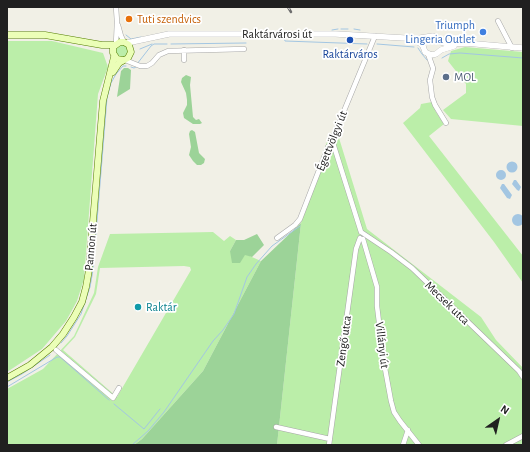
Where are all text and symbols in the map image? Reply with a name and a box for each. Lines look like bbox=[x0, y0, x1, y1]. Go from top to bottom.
place label: Tuti szendvics bbox=[137, 12, 201, 26]
marker: Tuti szendvics bbox=[124, 14, 134, 24]
place label: Triumph Lingeria Outlet bbox=[405, 18, 475, 46]
street label: Raktárvárosi út bbox=[242, 27, 312, 41]
marker: Triumph Lingeria Outlet bbox=[478, 27, 488, 37]
marker: Raktárváros bbox=[345, 35, 355, 45]
place label: Raktárváros bbox=[322, 47, 378, 61]
place label: MOL bbox=[454, 70, 476, 84]
marker: MOL bbox=[441, 72, 451, 82]
street label: Égettvölgyi út bbox=[313, 109, 351, 173]
street label: Pannon út bbox=[82, 223, 100, 271]
street label: Mecsek utca bbox=[422, 278, 472, 328]
place label: Raktár bbox=[146, 300, 177, 314]
marker: Raktár bbox=[133, 302, 143, 312]
street label: Zengő utca bbox=[333, 315, 355, 367]
street label: Villányi út bbox=[372, 321, 392, 369]
north arrow bbox=[478, 400, 518, 440]
text: N bbox=[499, 403, 511, 416]

